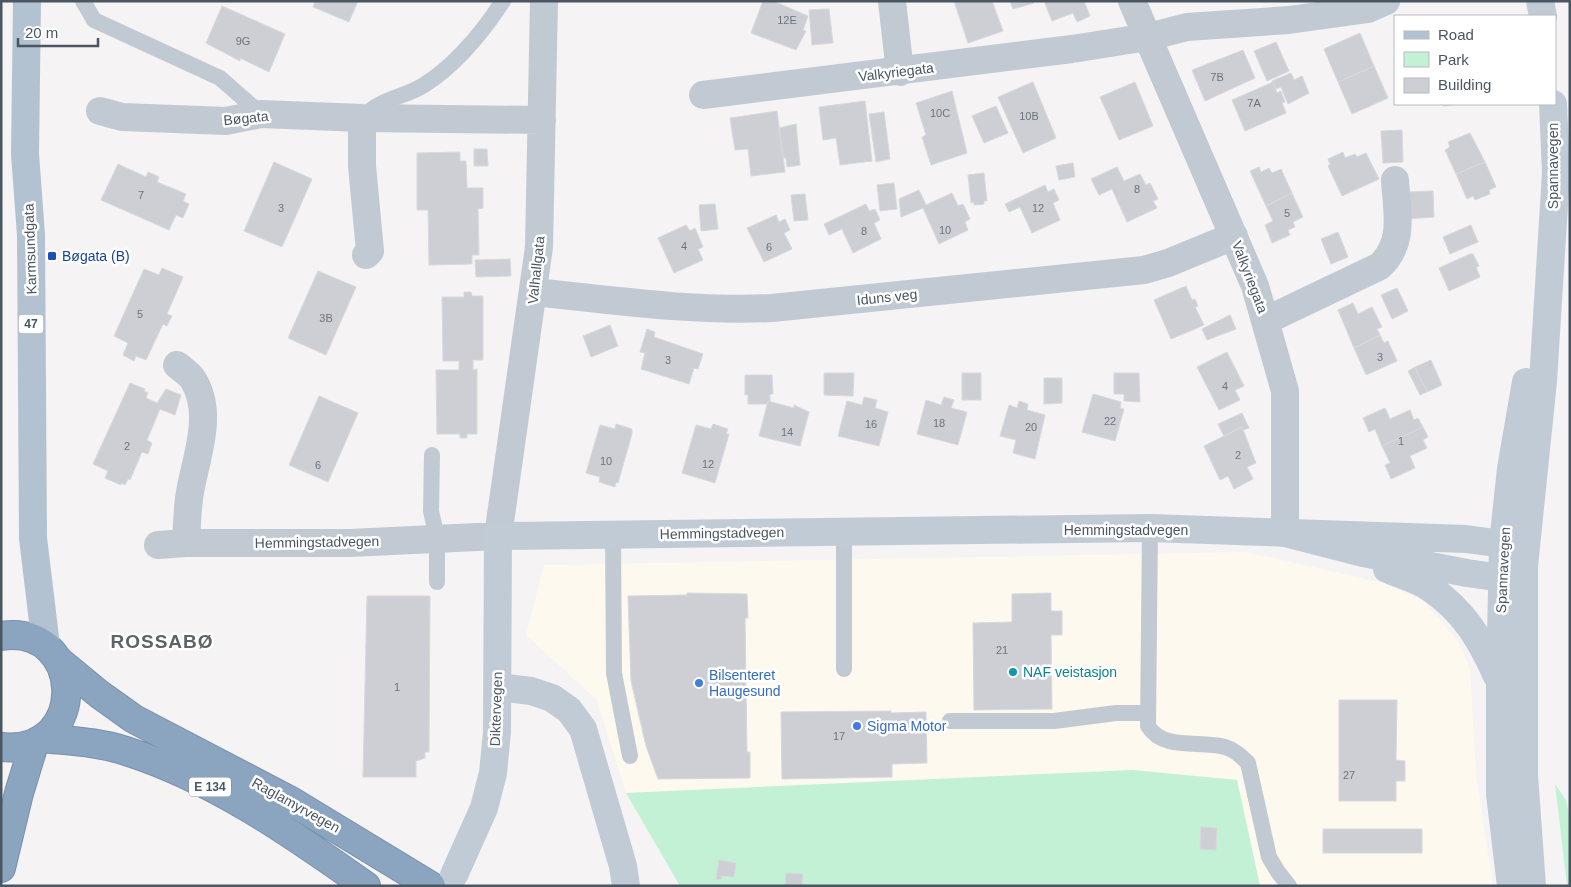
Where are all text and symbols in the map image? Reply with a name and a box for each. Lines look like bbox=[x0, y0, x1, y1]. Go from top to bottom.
house number: 12E bbox=[777, 14, 797, 26]
scale bar bbox=[18, 15, 98, 47]
legend bbox=[1394, 15, 1556, 105]
text: 20 m bbox=[25, 24, 58, 41]
text: Road bbox=[1438, 26, 1474, 43]
house number: 9G bbox=[236, 35, 250, 47]
text: Park bbox=[1438, 51, 1469, 68]
street label: Valkyriegata bbox=[857, 59, 935, 85]
house number: 7B bbox=[1210, 71, 1224, 83]
text: Building bbox=[1438, 76, 1491, 93]
house number: 7A bbox=[1247, 97, 1261, 109]
house number: 10C bbox=[930, 107, 950, 119]
street label: Bøgata bbox=[223, 108, 269, 128]
house number: 10B bbox=[1019, 110, 1039, 122]
street label: Spannavegen bbox=[1545, 123, 1561, 209]
house number: 8 bbox=[1134, 183, 1140, 195]
house number: 7 bbox=[138, 189, 144, 201]
house number: 3 bbox=[278, 202, 284, 214]
house number: 12 bbox=[1032, 202, 1044, 214]
street label: Karmsundgata bbox=[20, 203, 40, 295]
house number: 5 bbox=[1284, 207, 1290, 219]
house number: 10 bbox=[939, 224, 951, 236]
house number: 8 bbox=[861, 225, 867, 237]
street label: Valhallgata bbox=[524, 235, 548, 305]
street label: Valkyriegata bbox=[1229, 239, 1271, 316]
house number: 4 bbox=[681, 240, 687, 252]
house number: 6 bbox=[766, 241, 772, 253]
place label: Bøgata (B) bbox=[62, 248, 130, 264]
marker: Bøgata (B) bbox=[46, 250, 58, 262]
street label: Iduns veg bbox=[856, 286, 918, 308]
house number: 5 bbox=[137, 308, 143, 320]
house number: 3B bbox=[319, 312, 333, 324]
road number: 47 bbox=[18, 314, 44, 334]
house number: 3 bbox=[1377, 351, 1383, 363]
house number: 3 bbox=[665, 354, 671, 366]
house number: 4 bbox=[1222, 380, 1228, 392]
house number: 22 bbox=[1104, 415, 1116, 427]
house number: 18 bbox=[933, 417, 945, 429]
house number: 16 bbox=[865, 418, 877, 430]
house number: 20 bbox=[1025, 421, 1037, 433]
house number: 14 bbox=[781, 426, 793, 438]
house number: 1 bbox=[1398, 435, 1404, 447]
house number: 2 bbox=[124, 440, 130, 452]
house number: 2 bbox=[1235, 449, 1241, 461]
house number: 10 bbox=[600, 455, 612, 467]
house number: 12 bbox=[702, 458, 714, 470]
house number: 6 bbox=[315, 459, 321, 471]
street label: Hemmingstadvegen bbox=[1064, 522, 1188, 538]
street label: Hemmingstadvegen bbox=[660, 524, 784, 542]
street label: Spannavegen bbox=[1493, 526, 1513, 614]
street label: Hemmingstadvegen bbox=[255, 533, 379, 551]
district label: ROSSABØ bbox=[110, 631, 214, 652]
house number: 21 bbox=[996, 644, 1008, 656]
place label: NAF veistasjon bbox=[1023, 664, 1117, 680]
marker: NAF veistasjon bbox=[1007, 666, 1019, 678]
place label: Bilsenteret Haugesund bbox=[709, 667, 781, 699]
street label: Diktervegen bbox=[487, 671, 505, 747]
marker: Bilsenteret Haugesund bbox=[693, 677, 705, 689]
house number: 1 bbox=[394, 681, 400, 693]
place label: Sigma Motor bbox=[867, 718, 947, 734]
marker: Sigma Motor bbox=[851, 720, 863, 732]
house number: 17 bbox=[833, 730, 845, 742]
house number: 27 bbox=[1343, 769, 1355, 781]
street label: Raglamyrvegen bbox=[249, 774, 343, 836]
road number: E 134 bbox=[189, 778, 231, 796]

